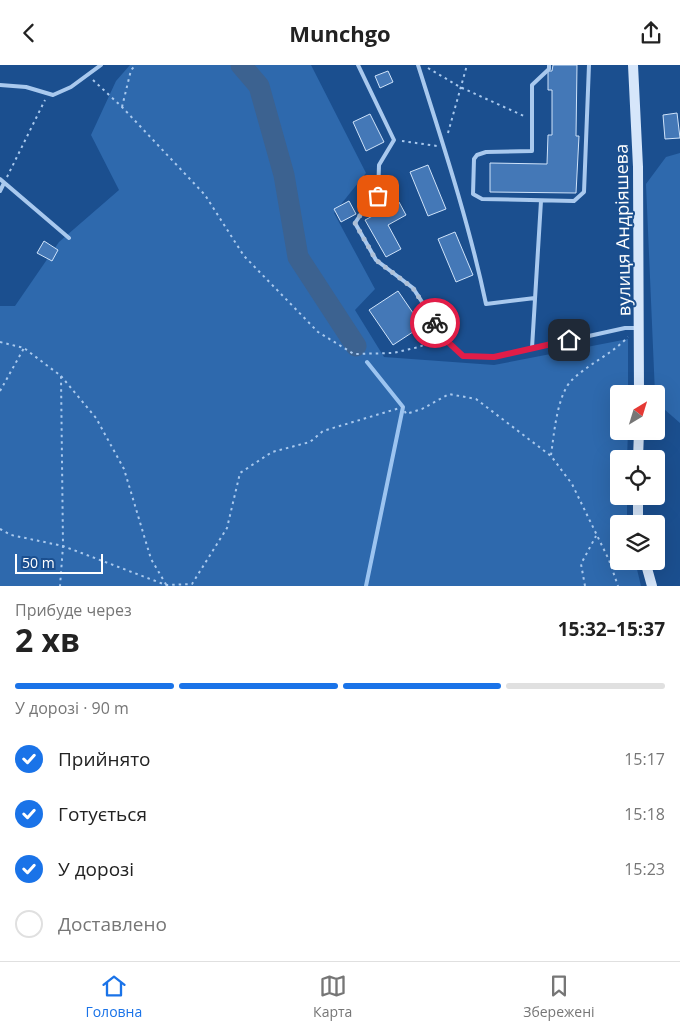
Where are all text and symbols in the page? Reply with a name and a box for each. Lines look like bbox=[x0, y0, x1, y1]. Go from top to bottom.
text: Munchgo bbox=[289, 18, 391, 48]
icon: back bbox=[15, 19, 43, 47]
icon: share bbox=[637, 19, 665, 47]
street label: вулиця Андріяшева bbox=[608, 144, 636, 316]
pin bbox=[357, 175, 399, 217]
icon: bag bbox=[364, 182, 392, 210]
courier bbox=[410, 298, 460, 348]
icon: bike bbox=[421, 309, 449, 337]
pin bbox=[548, 319, 590, 361]
icon: home bbox=[555, 326, 583, 354]
north arrow bbox=[610, 385, 665, 440]
map controls bbox=[610, 385, 665, 570]
button: locate bbox=[610, 450, 665, 505]
button: layers bbox=[610, 515, 665, 570]
scale bar bbox=[15, 551, 102, 574]
text: 50 m bbox=[22, 553, 55, 572]
text: Прибуде через bbox=[15, 599, 132, 621]
text: 15:32–15:37 bbox=[558, 616, 665, 642]
text: 2 хв bbox=[15, 618, 80, 661]
text: У дорозі · 90 m bbox=[15, 697, 129, 719]
icon: check bbox=[15, 745, 43, 773]
text: Прийнято bbox=[58, 746, 151, 772]
text: 15:17 bbox=[624, 748, 665, 770]
icon: check bbox=[15, 800, 43, 828]
text: Готується bbox=[58, 801, 147, 827]
text: 15:18 bbox=[624, 803, 665, 825]
icon: check bbox=[15, 855, 43, 883]
text: У дорозі bbox=[58, 856, 134, 882]
text: 15:23 bbox=[624, 858, 665, 880]
text: Доставлено bbox=[58, 911, 167, 937]
tab: Головна bbox=[85, 972, 142, 1021]
tab: Карта bbox=[313, 972, 352, 1021]
tab: Збережені bbox=[523, 972, 595, 1021]

